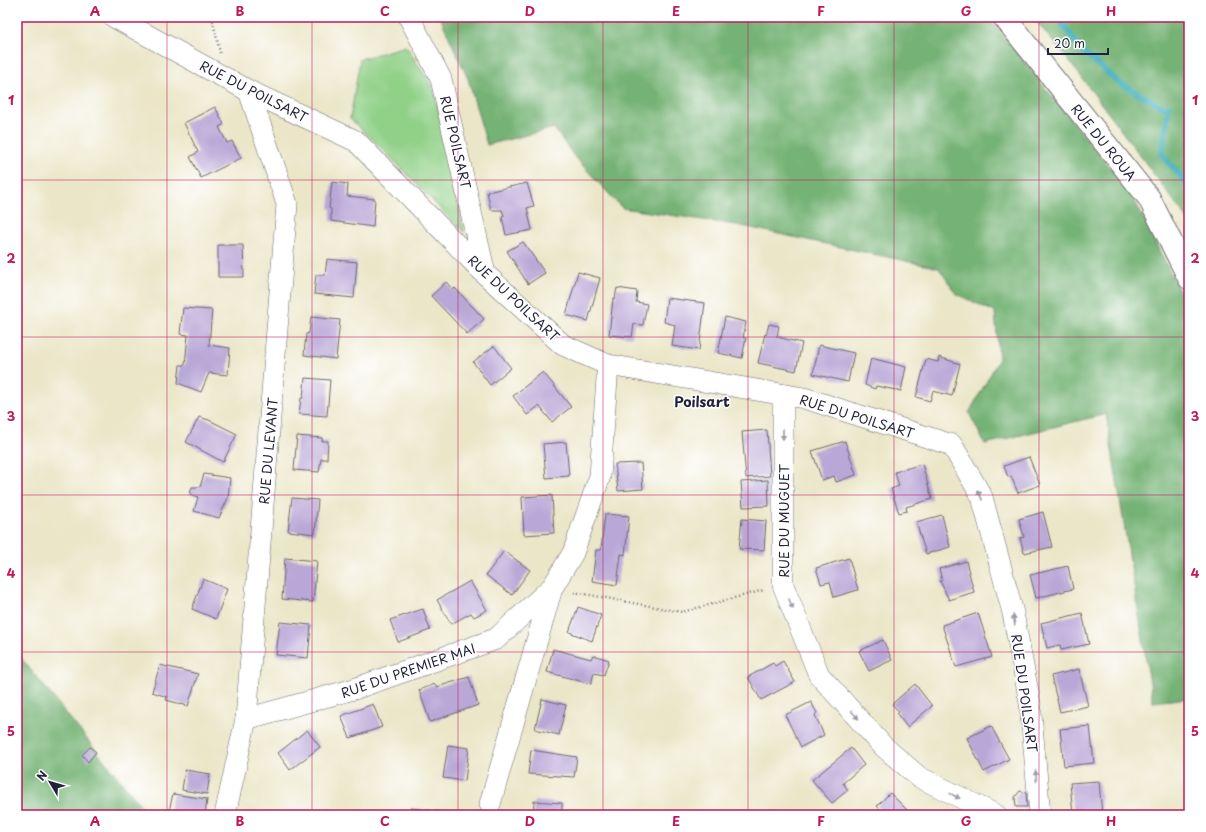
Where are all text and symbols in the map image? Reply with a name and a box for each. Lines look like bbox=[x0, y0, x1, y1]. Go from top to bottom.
text: A bbox=[90, 1, 100, 20]
text: B bbox=[236, 1, 245, 20]
text: C bbox=[380, 1, 390, 20]
text: D bbox=[525, 1, 535, 20]
text: E bbox=[672, 1, 680, 20]
text: F bbox=[817, 1, 825, 20]
text: G bbox=[961, 1, 971, 20]
text: H bbox=[1106, 1, 1116, 20]
scale bar bbox=[1048, 30, 1108, 56]
text: 20 m bbox=[1054, 34, 1085, 52]
street label: RUE DU POILSART bbox=[197, 56, 311, 127]
text: 1 bbox=[8, 90, 14, 109]
text: 1 bbox=[1192, 90, 1198, 109]
street label: RUE POILSART bbox=[436, 94, 476, 191]
street label: RUE DU ROUA bbox=[1067, 100, 1141, 184]
text: 2 bbox=[6, 248, 16, 267]
text: 2 bbox=[1190, 248, 1200, 267]
street label: RUE DU POILSART bbox=[464, 250, 564, 346]
street label: RUE DU POILSART bbox=[797, 390, 917, 443]
district label: Poilsart bbox=[674, 391, 730, 412]
street label: RUE DU LEVANT bbox=[254, 397, 282, 505]
text: 3 bbox=[7, 406, 16, 425]
text: 3 bbox=[1191, 406, 1200, 425]
one-way arrow bbox=[780, 428, 786, 441]
street label: RUE DU MUGUET bbox=[774, 464, 793, 578]
one-way arrow bbox=[977, 489, 983, 500]
text: 4 bbox=[7, 563, 16, 582]
text: 4 bbox=[1191, 563, 1200, 582]
one-way arrow bbox=[788, 599, 794, 610]
one-way arrow bbox=[1011, 614, 1017, 626]
street label: RUE DU POILSART bbox=[1007, 633, 1043, 753]
street label: RUE DU PREMIER MAI bbox=[338, 638, 478, 702]
one-way arrow bbox=[851, 710, 860, 720]
text: 5 bbox=[7, 721, 15, 740]
text: 5 bbox=[1191, 721, 1199, 740]
north arrow bbox=[30, 762, 70, 802]
text: N bbox=[32, 767, 51, 784]
one-way arrow bbox=[1033, 770, 1040, 782]
one-way arrow bbox=[950, 793, 961, 799]
text: A bbox=[90, 811, 100, 830]
text: B bbox=[236, 811, 245, 830]
text: C bbox=[380, 811, 390, 830]
text: D bbox=[525, 811, 535, 830]
text: E bbox=[672, 811, 680, 830]
text: F bbox=[817, 811, 825, 830]
text: G bbox=[961, 811, 971, 830]
text: H bbox=[1106, 811, 1116, 830]

